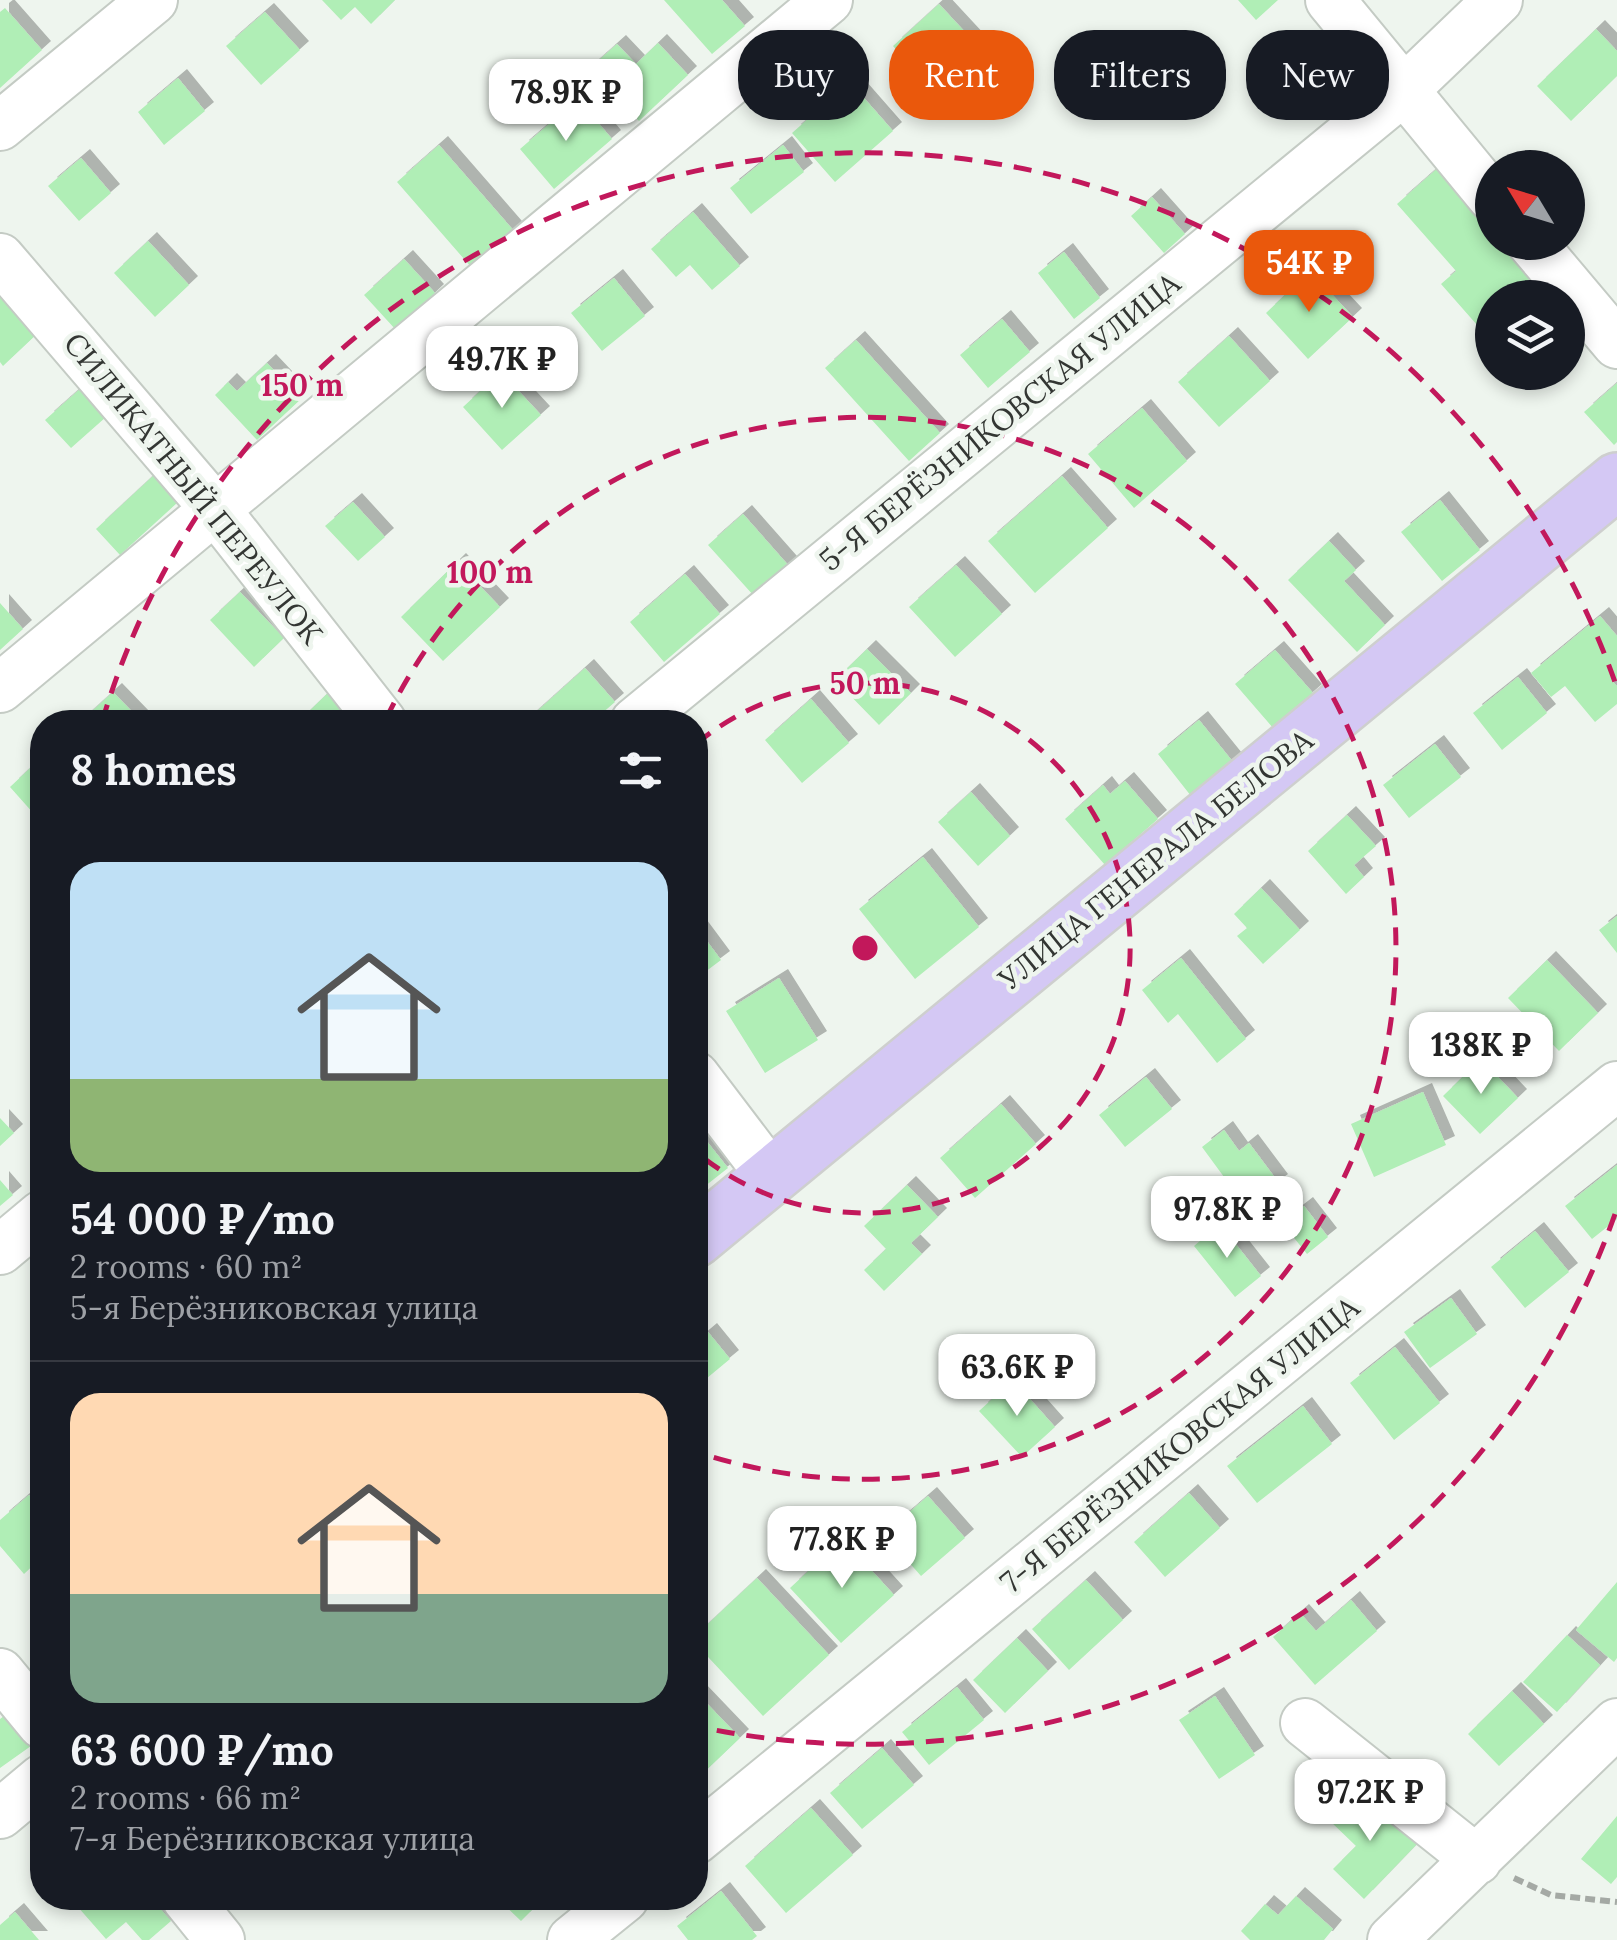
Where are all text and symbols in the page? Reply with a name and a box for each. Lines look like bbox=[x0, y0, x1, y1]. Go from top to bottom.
chip: Buy bbox=[738, 30, 869, 120]
chip: Rent bbox=[889, 30, 1034, 120]
chip: Filters bbox=[1054, 30, 1226, 120]
chip: New bbox=[1246, 30, 1389, 120]
pin: 78.9K ₽ bbox=[474, 59, 658, 144]
text: 78.9K ₽ bbox=[511, 71, 621, 112]
north arrow bbox=[1475, 150, 1585, 260]
map controls bbox=[1475, 150, 1585, 390]
pin: 54K ₽ bbox=[1239, 230, 1379, 315]
text: 54K ₽ bbox=[1266, 242, 1352, 283]
street label: 5-Я БЕРЁЗНИКОВСКАЯ УЛИЦА bbox=[811, 263, 1188, 579]
button: layers bbox=[1475, 280, 1585, 390]
street label: СИЛИКАТНЫЙ ПЕРЕУЛОК bbox=[56, 325, 332, 652]
pin: 49.7K ₽ bbox=[410, 326, 594, 411]
text: 49.7K ₽ bbox=[448, 338, 556, 379]
text: 150 m bbox=[261, 366, 344, 404]
text: 100 m bbox=[447, 553, 533, 591]
text: 50 m bbox=[830, 664, 901, 702]
street label: УЛИЦА ГЕНЕРАЛА БЕЛОВА bbox=[990, 720, 1321, 998]
text: 8 homes bbox=[70, 743, 237, 797]
icon: filters bbox=[613, 743, 668, 798]
icon: home bbox=[279, 927, 459, 1107]
centre of rings bbox=[847, 930, 883, 966]
pin: 138K ₽ bbox=[1400, 1012, 1562, 1097]
text: 138K ₽ bbox=[1431, 1024, 1531, 1065]
pin: 97.8K ₽ bbox=[1135, 1176, 1319, 1261]
text: 97.8K ₽ bbox=[1173, 1188, 1281, 1229]
text: 54 000 ₽/mo bbox=[70, 1192, 335, 1246]
text: 2 rooms · 60 m² bbox=[70, 1246, 303, 1287]
text: 5-я Берёзниковская улица bbox=[70, 1287, 478, 1328]
street label: 7-Я БЕРЁЗНИКОВСКАЯ УЛИЦА bbox=[992, 1287, 1367, 1601]
pin: 63.6K ₽ bbox=[925, 1334, 1109, 1419]
text: 63.6K ₽ bbox=[960, 1346, 1074, 1387]
icon: home bbox=[279, 1458, 459, 1638]
pin: 77.8K ₽ bbox=[750, 1506, 934, 1591]
text: 77.8K ₽ bbox=[789, 1518, 895, 1559]
text: 63 600 ₽/mo bbox=[70, 1723, 334, 1777]
pin: 97.2K ₽ bbox=[1278, 1759, 1462, 1844]
text: 97.2K ₽ bbox=[1317, 1771, 1423, 1812]
text: 2 rooms · 66 m² bbox=[70, 1777, 301, 1818]
text: 7-я Берёзниковская улица bbox=[70, 1818, 475, 1859]

